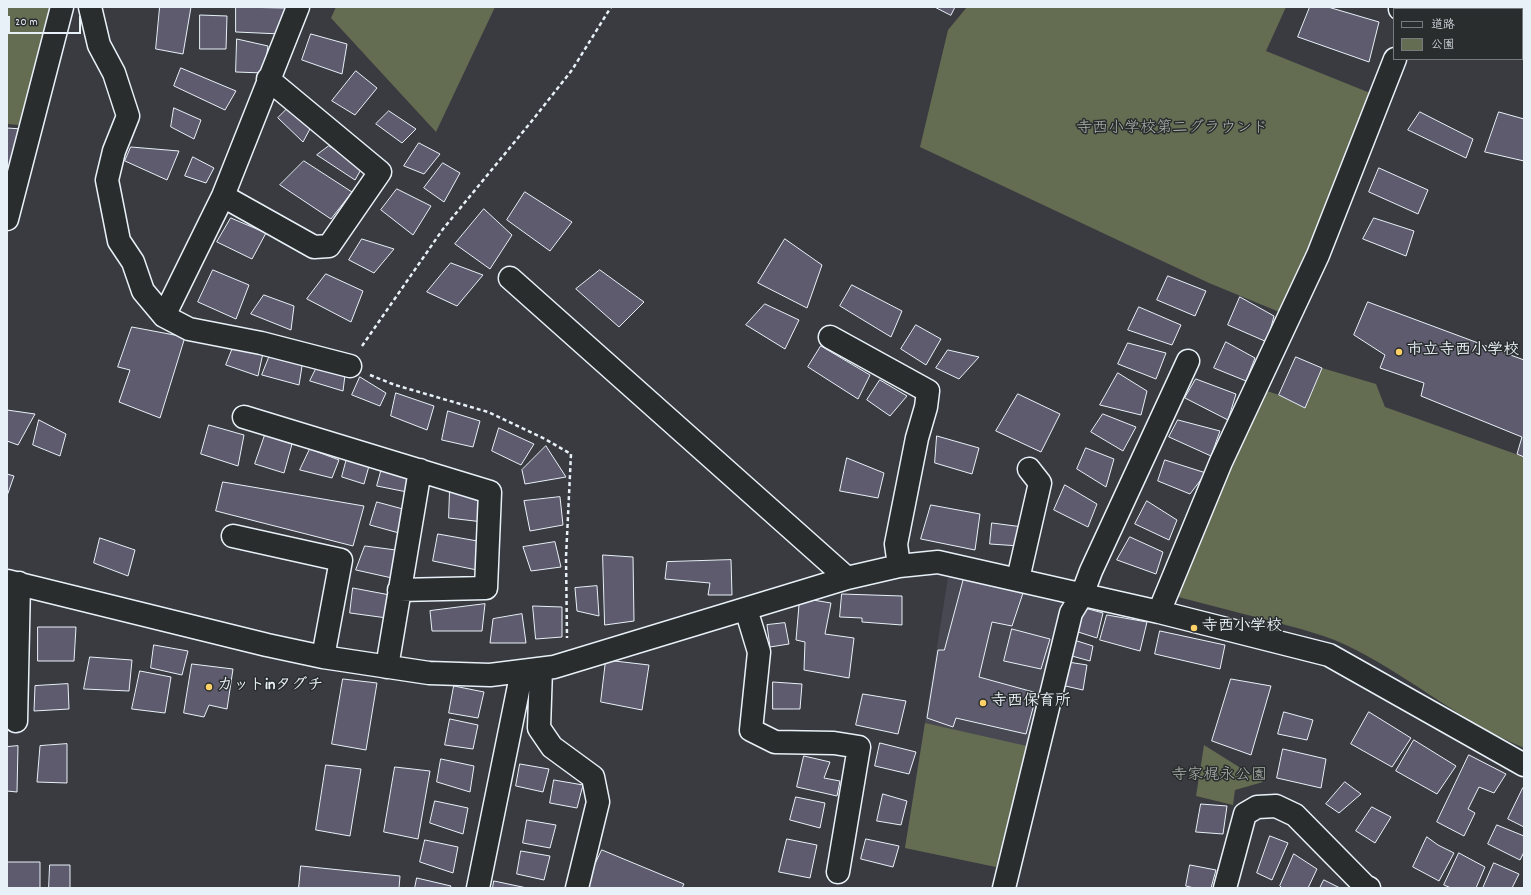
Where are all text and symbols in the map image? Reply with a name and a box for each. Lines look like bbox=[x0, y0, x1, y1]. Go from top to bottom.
scale bar bbox=[10, 8, 83, 34]
legend bbox=[1393, 8, 1523, 60]
text: 20 m bbox=[15, 14, 38, 31]
text: 道路 bbox=[1431, 17, 1455, 34]
text: 公園 bbox=[1431, 37, 1455, 54]
park label: 寺西小学校第二グラウンド bbox=[1076, 120, 1268, 140]
place label: 市立寺西小学校 bbox=[1407, 342, 1519, 362]
marker: 市立寺西小学校 bbox=[1394, 347, 1404, 357]
place label: 寺西小学校 bbox=[1202, 618, 1282, 638]
marker: 寺西小学校 bbox=[1189, 623, 1199, 633]
place label: カットinタグチ bbox=[217, 677, 323, 697]
marker: カットinタグチ bbox=[204, 682, 214, 692]
place label: 寺西保育所 bbox=[991, 693, 1071, 713]
marker: 寺西保育所 bbox=[978, 698, 988, 708]
park label: 寺家梶永公園 bbox=[1171, 767, 1267, 787]

